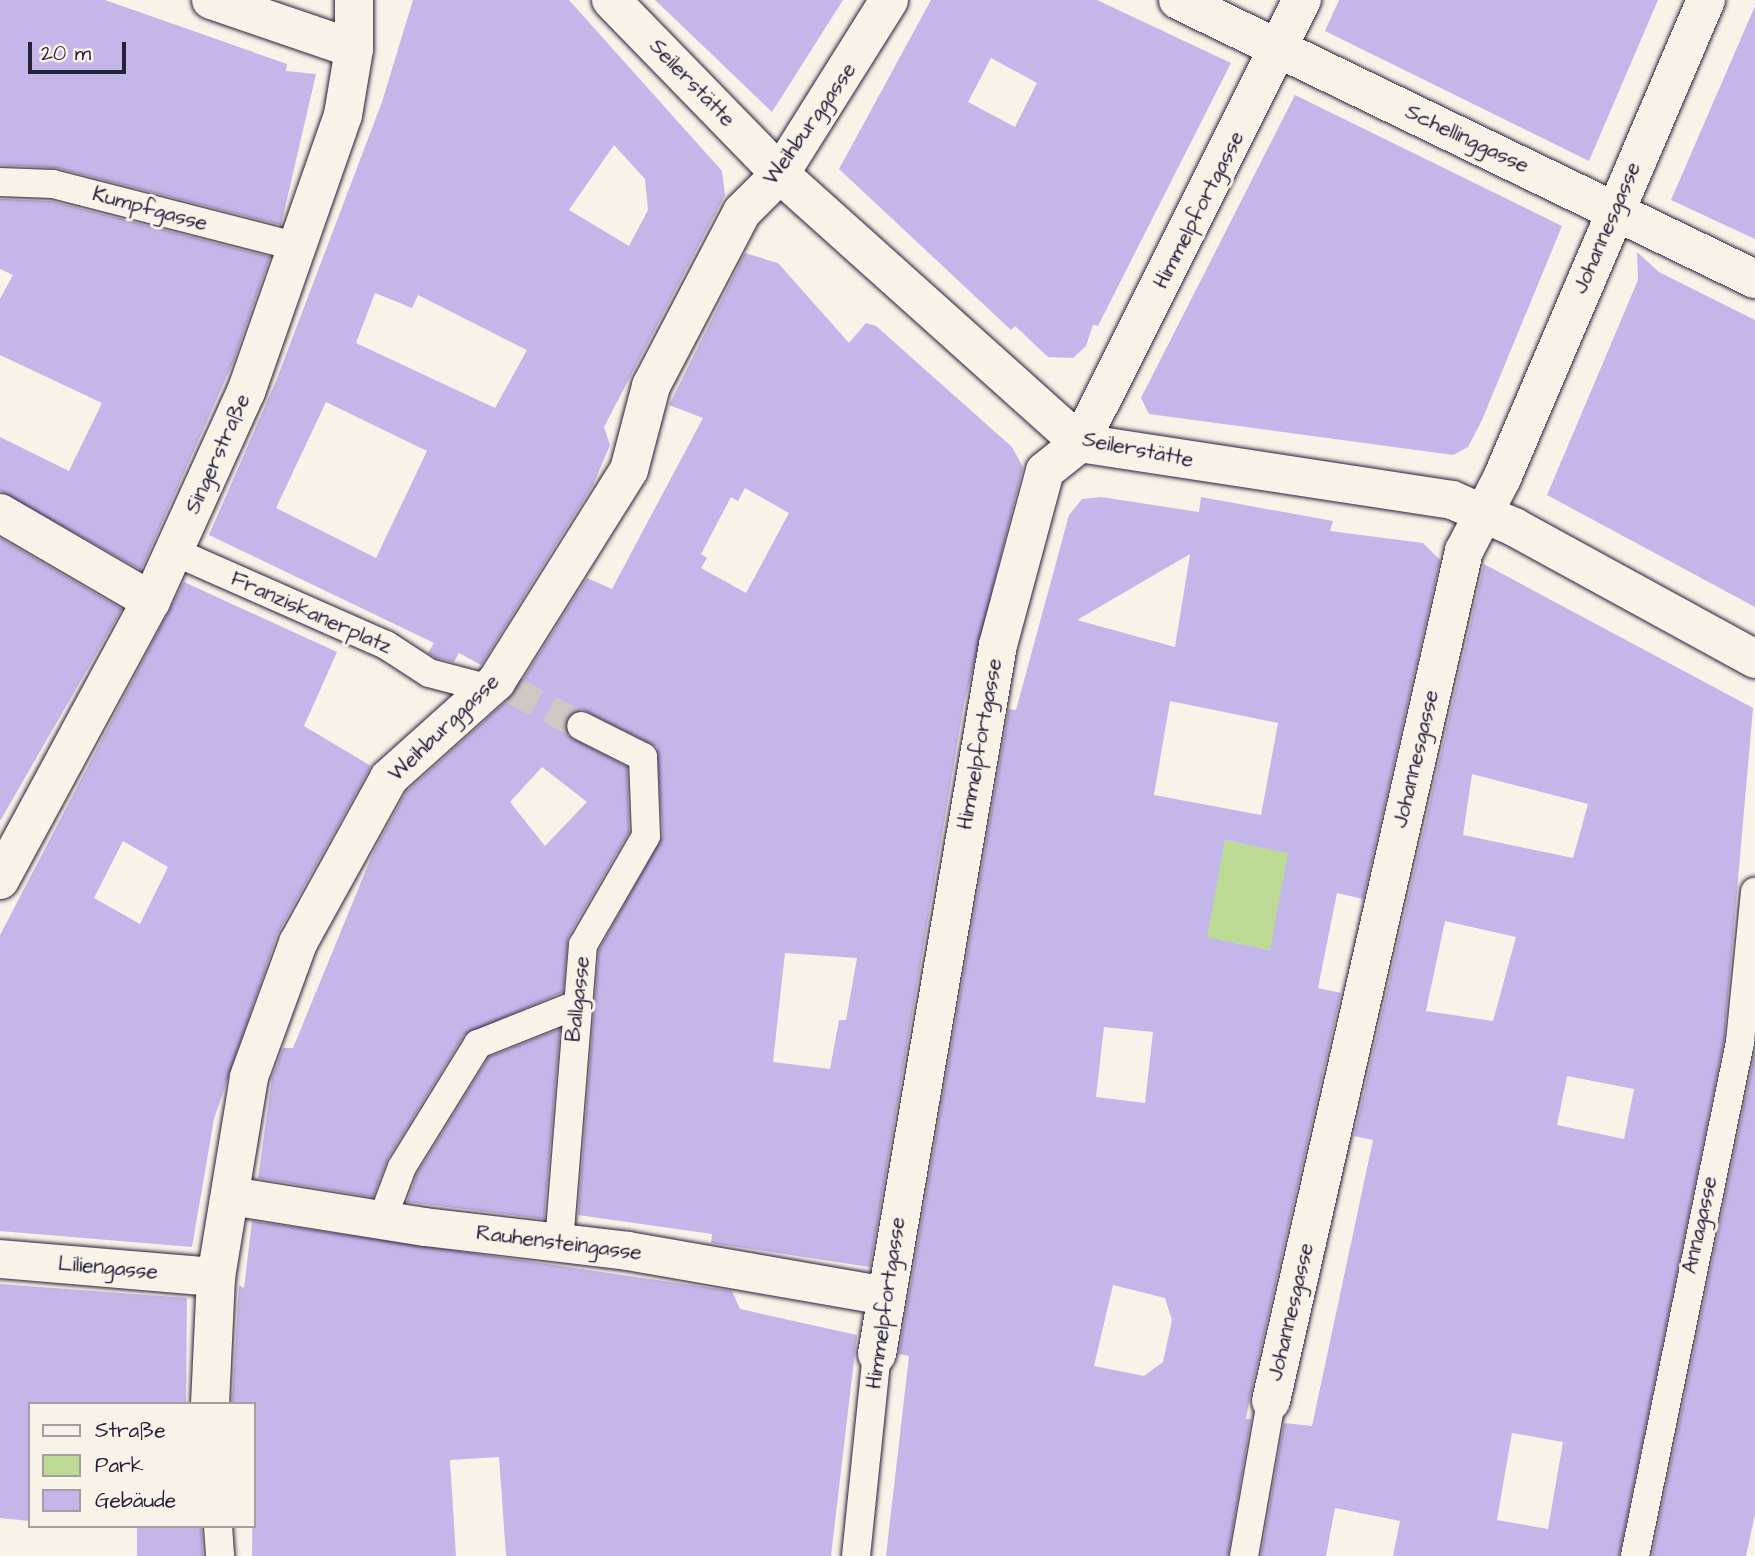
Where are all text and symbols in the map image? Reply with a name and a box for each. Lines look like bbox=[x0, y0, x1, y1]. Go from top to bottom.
scale bar bbox=[32, 28, 130, 72]
street label: Seilerstätte bbox=[644, 34, 740, 132]
text: 20 m bbox=[41, 39, 91, 68]
street label: Weihburggasse bbox=[759, 58, 861, 190]
street label: Schellinggasse bbox=[1401, 99, 1533, 179]
street label: Himmelpfortgasse bbox=[1148, 127, 1250, 293]
street label: Johannesgasse bbox=[1568, 158, 1646, 298]
street label: Kumpfgasse bbox=[90, 182, 210, 236]
street label: Singerstraße bbox=[180, 390, 256, 518]
street label: Seilerstätte bbox=[1080, 427, 1196, 473]
street label: Franziskanerplatz bbox=[227, 566, 395, 660]
street label: Himmelpfortgasse bbox=[953, 657, 1007, 831]
street label: Weihburggasse bbox=[384, 669, 504, 787]
street label: Johannesgasse bbox=[1388, 688, 1444, 830]
street label: Ballgasse bbox=[561, 955, 595, 1043]
street label: Annagasse bbox=[1677, 1174, 1723, 1276]
street label: Himmelpfortgasse bbox=[861, 1215, 911, 1391]
street label: Rauhensteingasse bbox=[475, 1220, 643, 1266]
street label: Johannesgasse bbox=[1263, 1241, 1319, 1383]
street label: Liliengasse bbox=[57, 1251, 159, 1285]
legend bbox=[28, 1402, 256, 1528]
text: Straße bbox=[95, 1416, 166, 1445]
text: Park bbox=[95, 1451, 144, 1480]
text: Gebäude bbox=[95, 1486, 176, 1515]

